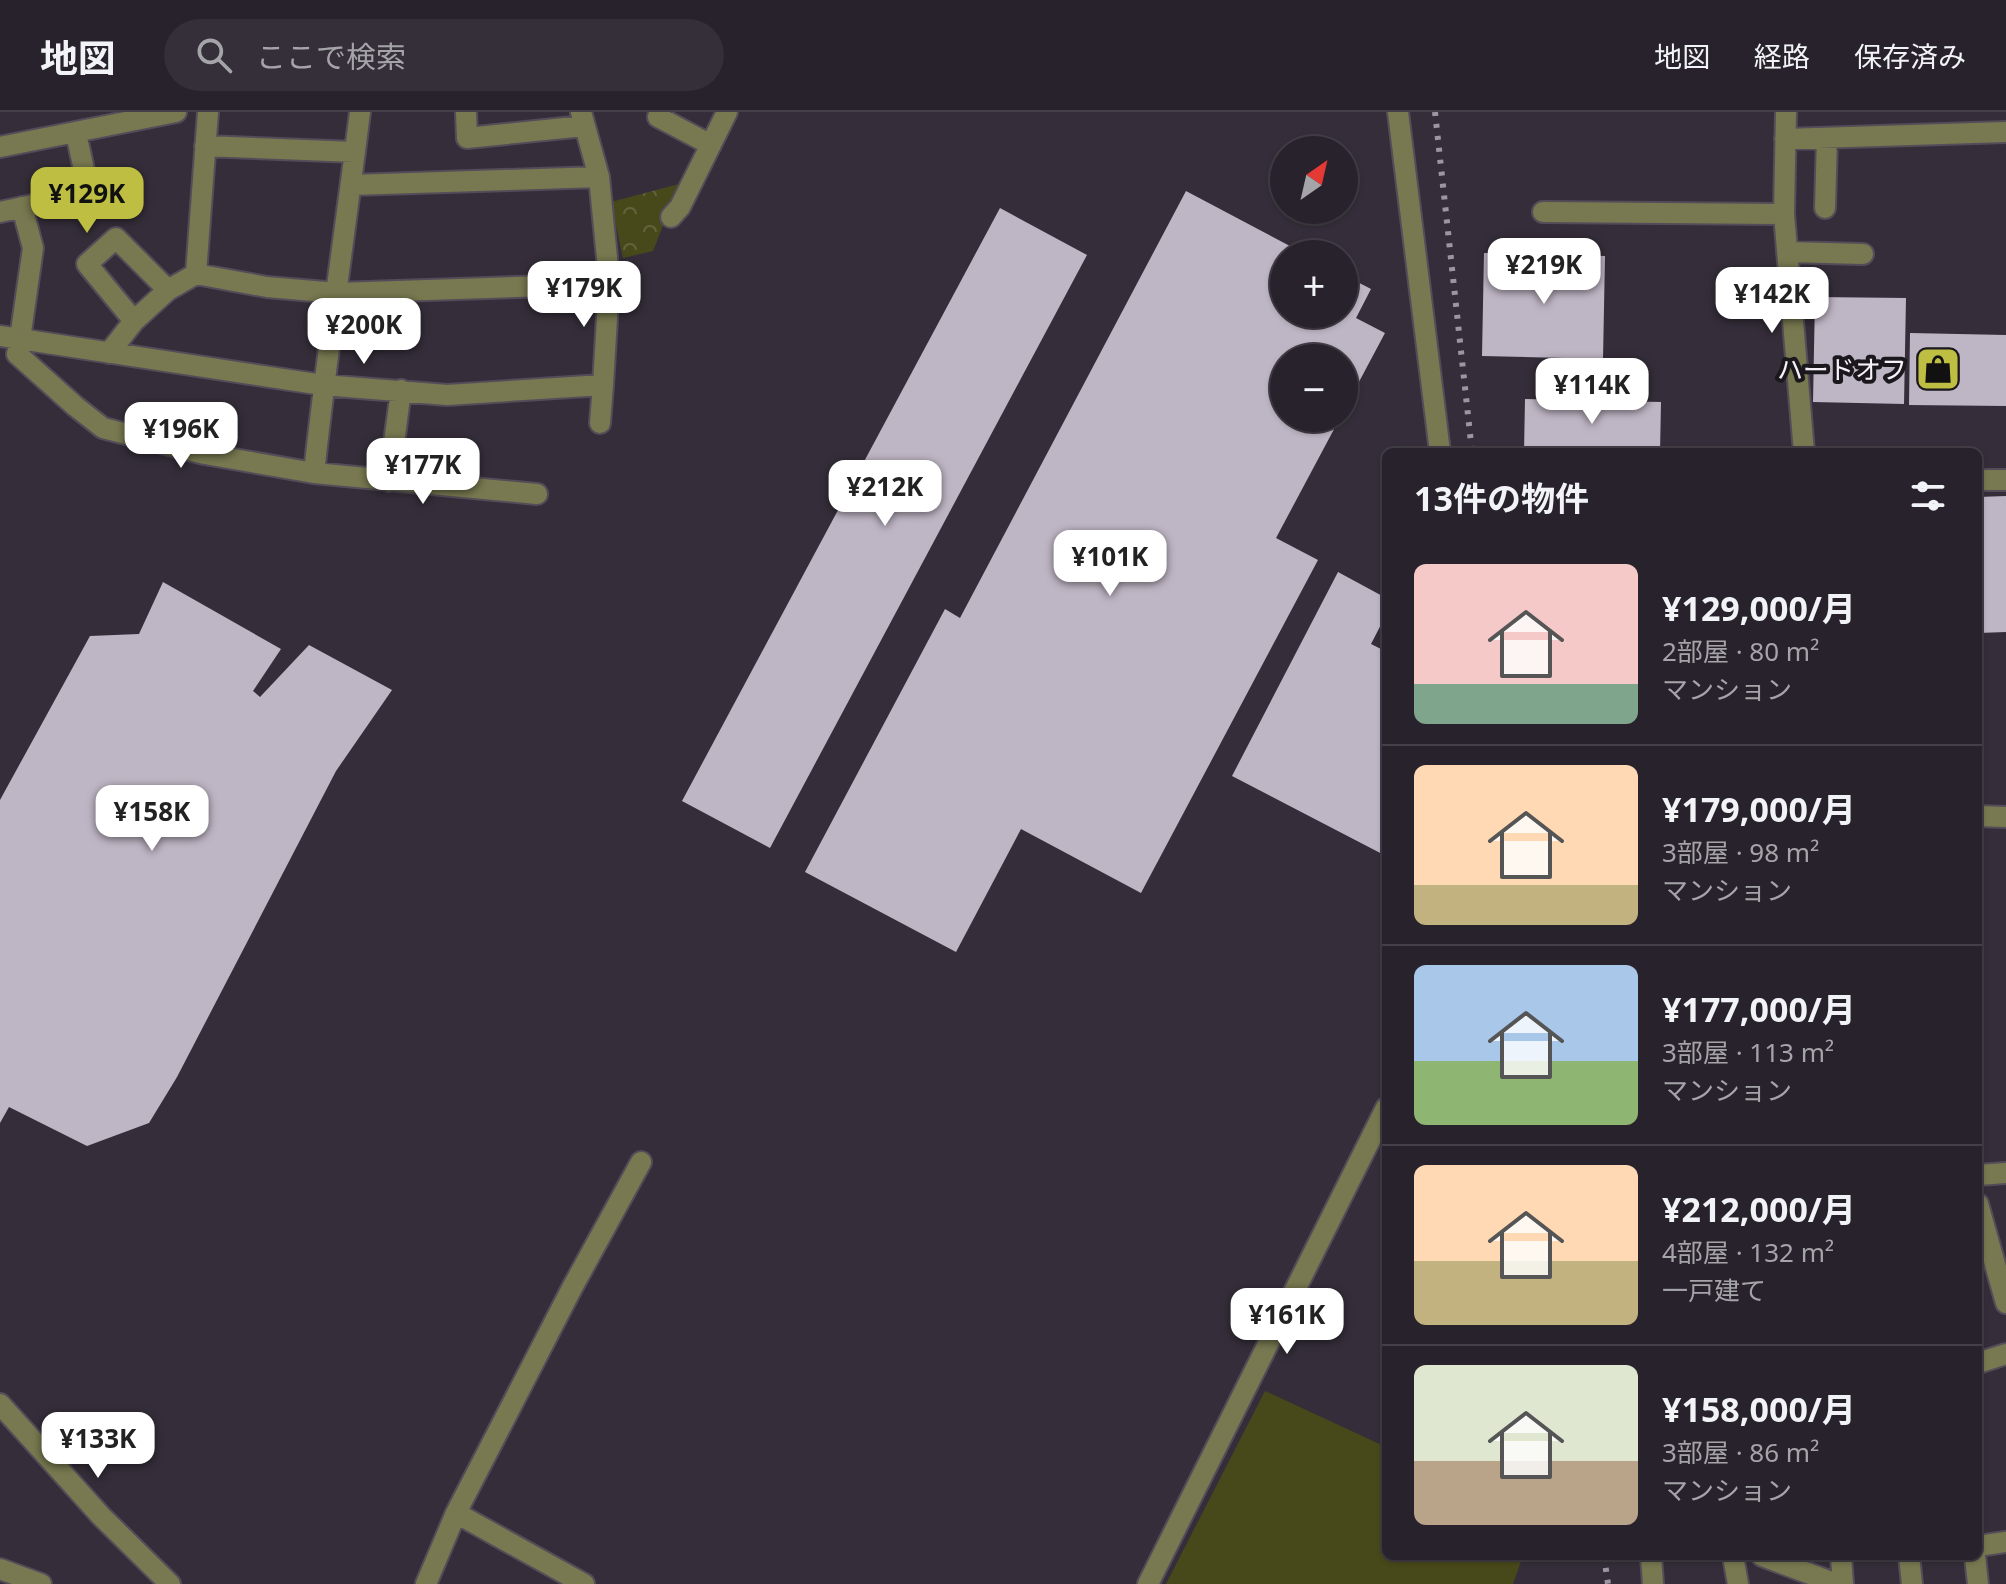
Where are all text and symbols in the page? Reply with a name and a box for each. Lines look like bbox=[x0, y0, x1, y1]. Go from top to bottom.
search box bbox=[164, 19, 724, 91]
text: 地図 bbox=[40, 31, 116, 83]
icon: search bbox=[192, 33, 236, 77]
text: ここで検索 bbox=[256, 36, 406, 77]
text: 地図 bbox=[1654, 37, 1710, 75]
text: 経路 bbox=[1754, 37, 1810, 75]
text: 保存済み bbox=[1854, 37, 1966, 75]
north arrow bbox=[1270, 136, 1358, 224]
map controls bbox=[1270, 136, 1358, 432]
pin: ¥129K bbox=[31, 167, 143, 235]
text: ¥129K bbox=[49, 175, 125, 211]
pin: ¥219K bbox=[1488, 238, 1600, 306]
button: + bbox=[1270, 240, 1358, 328]
text: ¥219K bbox=[1506, 246, 1582, 282]
pin: ¥179K bbox=[528, 261, 640, 329]
pin: ¥142K bbox=[1716, 267, 1828, 335]
text: ¥179K bbox=[546, 269, 622, 305]
text: ¥142K bbox=[1734, 275, 1810, 311]
pin: ¥200K bbox=[308, 298, 420, 366]
text: ¥200K bbox=[326, 306, 402, 342]
button: − bbox=[1270, 344, 1358, 432]
shop icon: ハードオフ bbox=[1914, 345, 1962, 393]
place label: ハードオフ bbox=[1777, 351, 1907, 387]
pin: ¥114K bbox=[1536, 358, 1648, 426]
text: ¥114K bbox=[1554, 366, 1630, 402]
pin: ¥196K bbox=[125, 402, 237, 470]
text: ¥196K bbox=[143, 410, 219, 446]
pin: ¥177K bbox=[367, 438, 479, 506]
text: ¥177K bbox=[385, 446, 461, 482]
pin: ¥212K bbox=[829, 460, 941, 528]
text: ¥212K bbox=[847, 468, 923, 504]
icon: filters bbox=[1906, 474, 1950, 518]
text: 13件の物件 bbox=[1414, 475, 1589, 521]
pin: ¥101K bbox=[1054, 530, 1166, 598]
text: ¥101K bbox=[1072, 538, 1148, 574]
text: ¥129,000/月 bbox=[1662, 585, 1856, 631]
icon: home bbox=[1478, 596, 1574, 692]
text: 2部屋 · 80 m² bbox=[1662, 633, 1819, 669]
text: マンション bbox=[1662, 671, 1792, 707]
pin: ¥158K bbox=[96, 785, 208, 853]
text: ¥179,000/月 bbox=[1662, 786, 1856, 832]
text: ¥158K bbox=[114, 793, 190, 829]
icon: home bbox=[1478, 797, 1574, 893]
text: 3部屋 · 98 m² bbox=[1662, 834, 1819, 870]
text: マンション bbox=[1662, 872, 1792, 908]
text: ¥177,000/月 bbox=[1662, 986, 1856, 1032]
icon: home bbox=[1478, 997, 1574, 1093]
text: 3部屋 · 113 m² bbox=[1662, 1034, 1834, 1070]
text: マンション bbox=[1662, 1072, 1792, 1108]
text: ¥212,000/月 bbox=[1662, 1186, 1856, 1232]
icon: home bbox=[1478, 1197, 1574, 1293]
text: 4部屋 · 132 m² bbox=[1662, 1234, 1834, 1270]
text: 一戸建て bbox=[1662, 1272, 1766, 1308]
pin: ¥161K bbox=[1231, 1288, 1343, 1356]
text: ¥161K bbox=[1249, 1296, 1325, 1332]
text: ¥158,000/月 bbox=[1662, 1386, 1856, 1432]
icon: home bbox=[1478, 1397, 1574, 1493]
pin: ¥133K bbox=[42, 1412, 154, 1480]
text: ¥133K bbox=[60, 1420, 136, 1456]
text: 3部屋 · 86 m² bbox=[1662, 1434, 1819, 1470]
text: マンション bbox=[1662, 1472, 1792, 1508]

